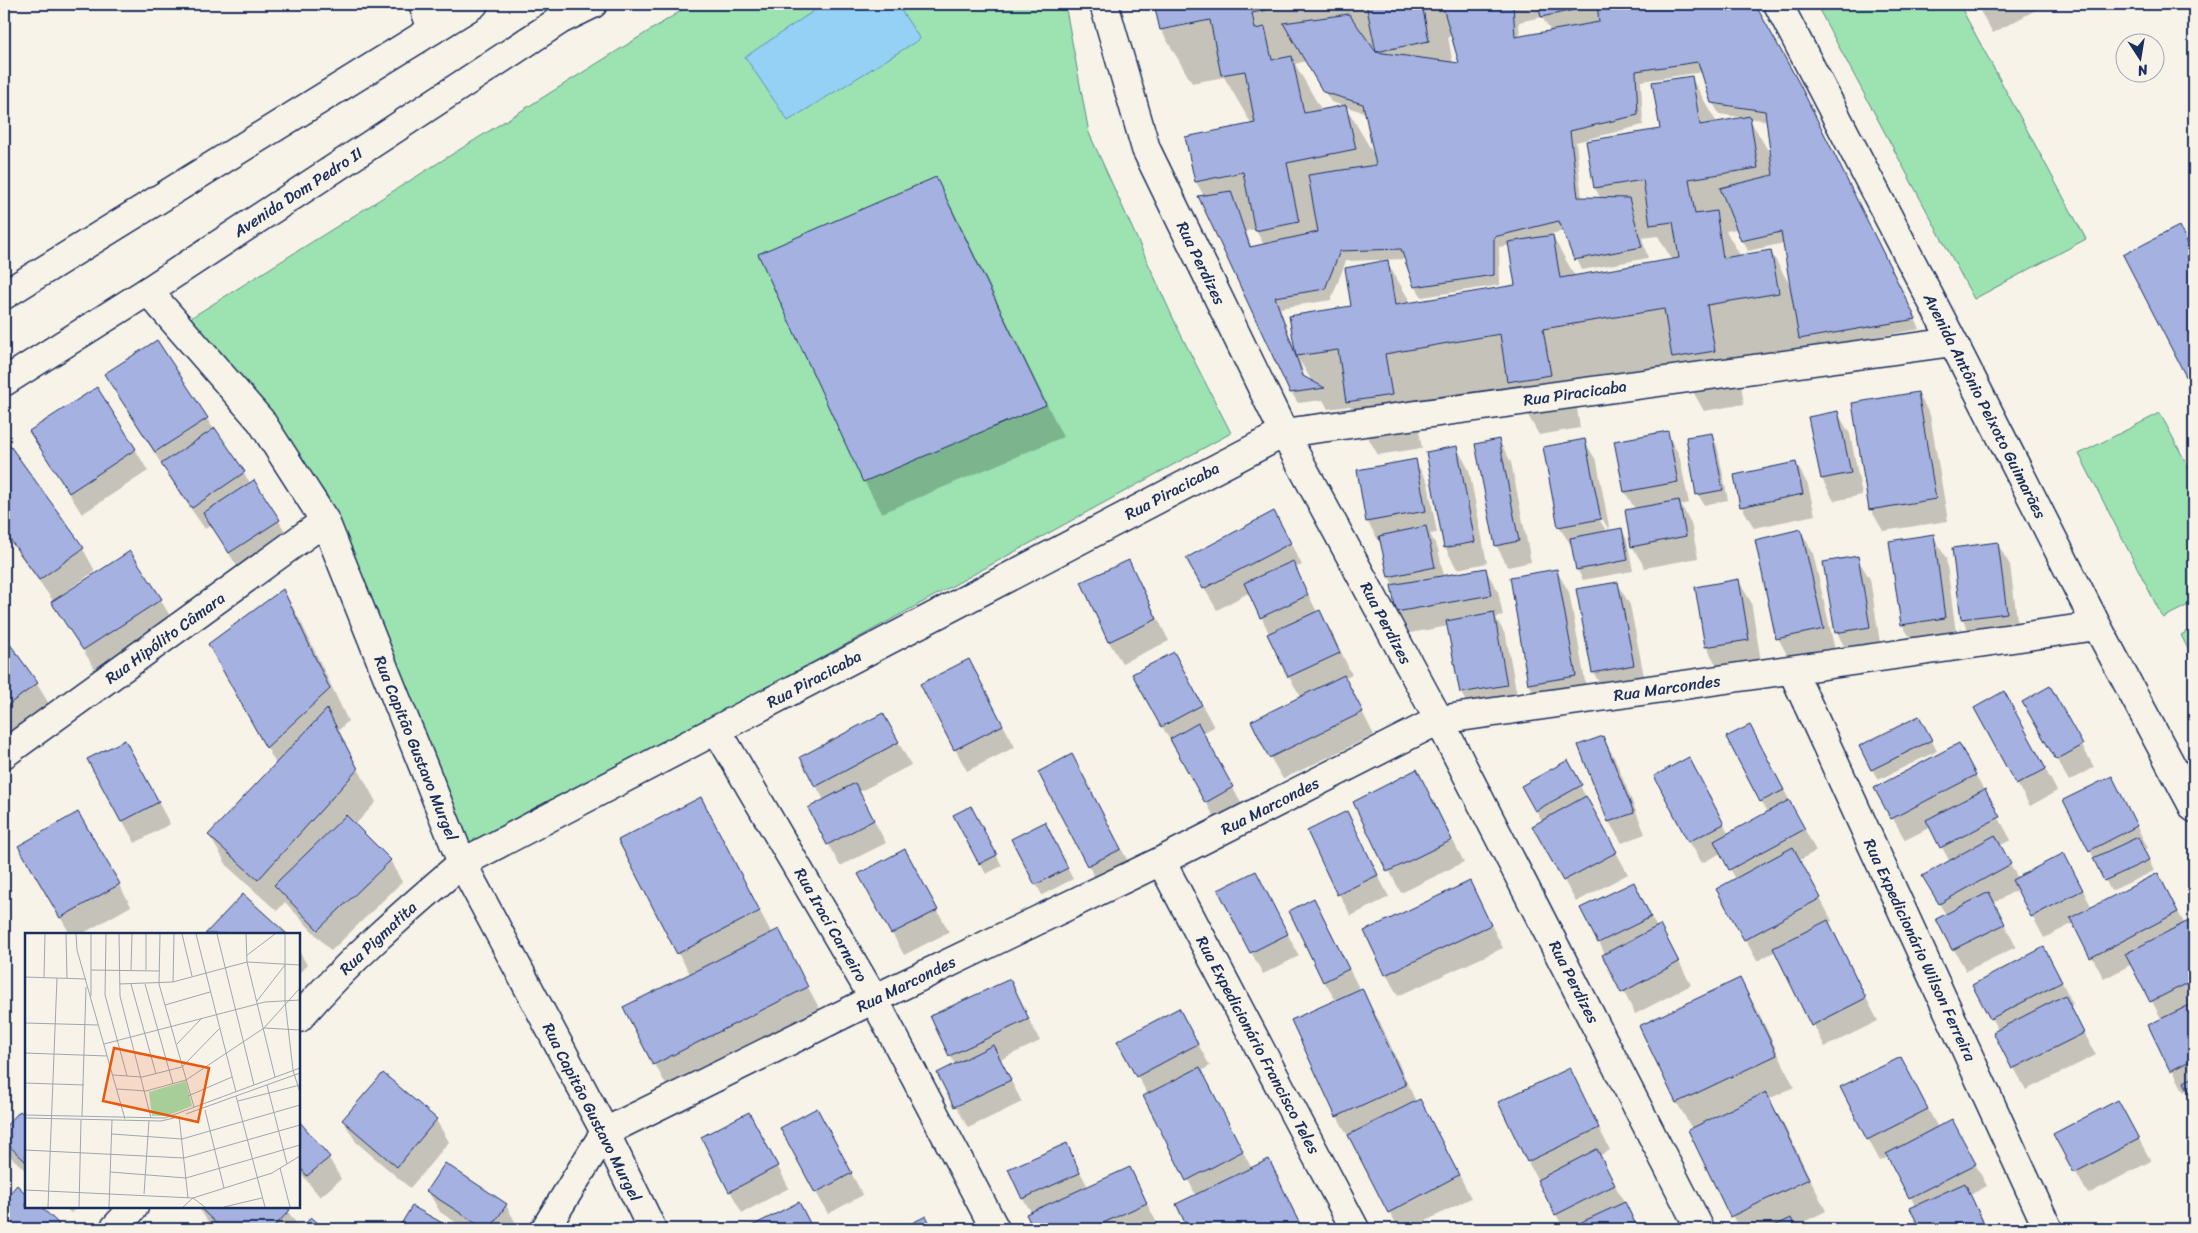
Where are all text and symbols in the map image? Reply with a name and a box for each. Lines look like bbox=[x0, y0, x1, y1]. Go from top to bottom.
north arrow bbox=[2116, 32, 2166, 82]
text: N bbox=[2135, 57, 2151, 84]
street label: Avenida Dom Pedro II bbox=[226, 139, 369, 246]
street label: Rua Perdizes bbox=[1168, 216, 1234, 310]
street label: Avenida Antônio Peixoto Guimarães bbox=[1915, 287, 2055, 525]
street label: Rua Piracicaba bbox=[1521, 371, 1629, 415]
street label: Rua Piracicaba bbox=[1119, 454, 1225, 528]
street label: Rua Perdizes bbox=[1352, 576, 1420, 670]
street label: Rua Hipólito Câmara bbox=[98, 584, 232, 692]
street label: Rua Piracicaba bbox=[761, 642, 867, 716]
street label: Rua Capitão Gustavo Murgel bbox=[366, 651, 467, 845]
street label: Rua Marcondes bbox=[1612, 666, 1723, 710]
street label: Rua Marcondes bbox=[1215, 768, 1325, 843]
street label: Rua Expedicionário Wilson Ferreira bbox=[1855, 834, 1985, 1067]
street label: Rua Irací Carneiro bbox=[786, 862, 876, 988]
street label: Rua Pigmatita bbox=[332, 894, 424, 982]
street label: Rua Expedicionário Francisco Teles bbox=[1188, 930, 1328, 1160]
inset map bbox=[25, 933, 300, 1208]
street label: Rua Perdizes bbox=[1541, 935, 1608, 1029]
street label: Rua Marcondes bbox=[851, 947, 961, 1021]
street label: Rua Capitão Gustavo Murgel bbox=[534, 1017, 650, 1207]

